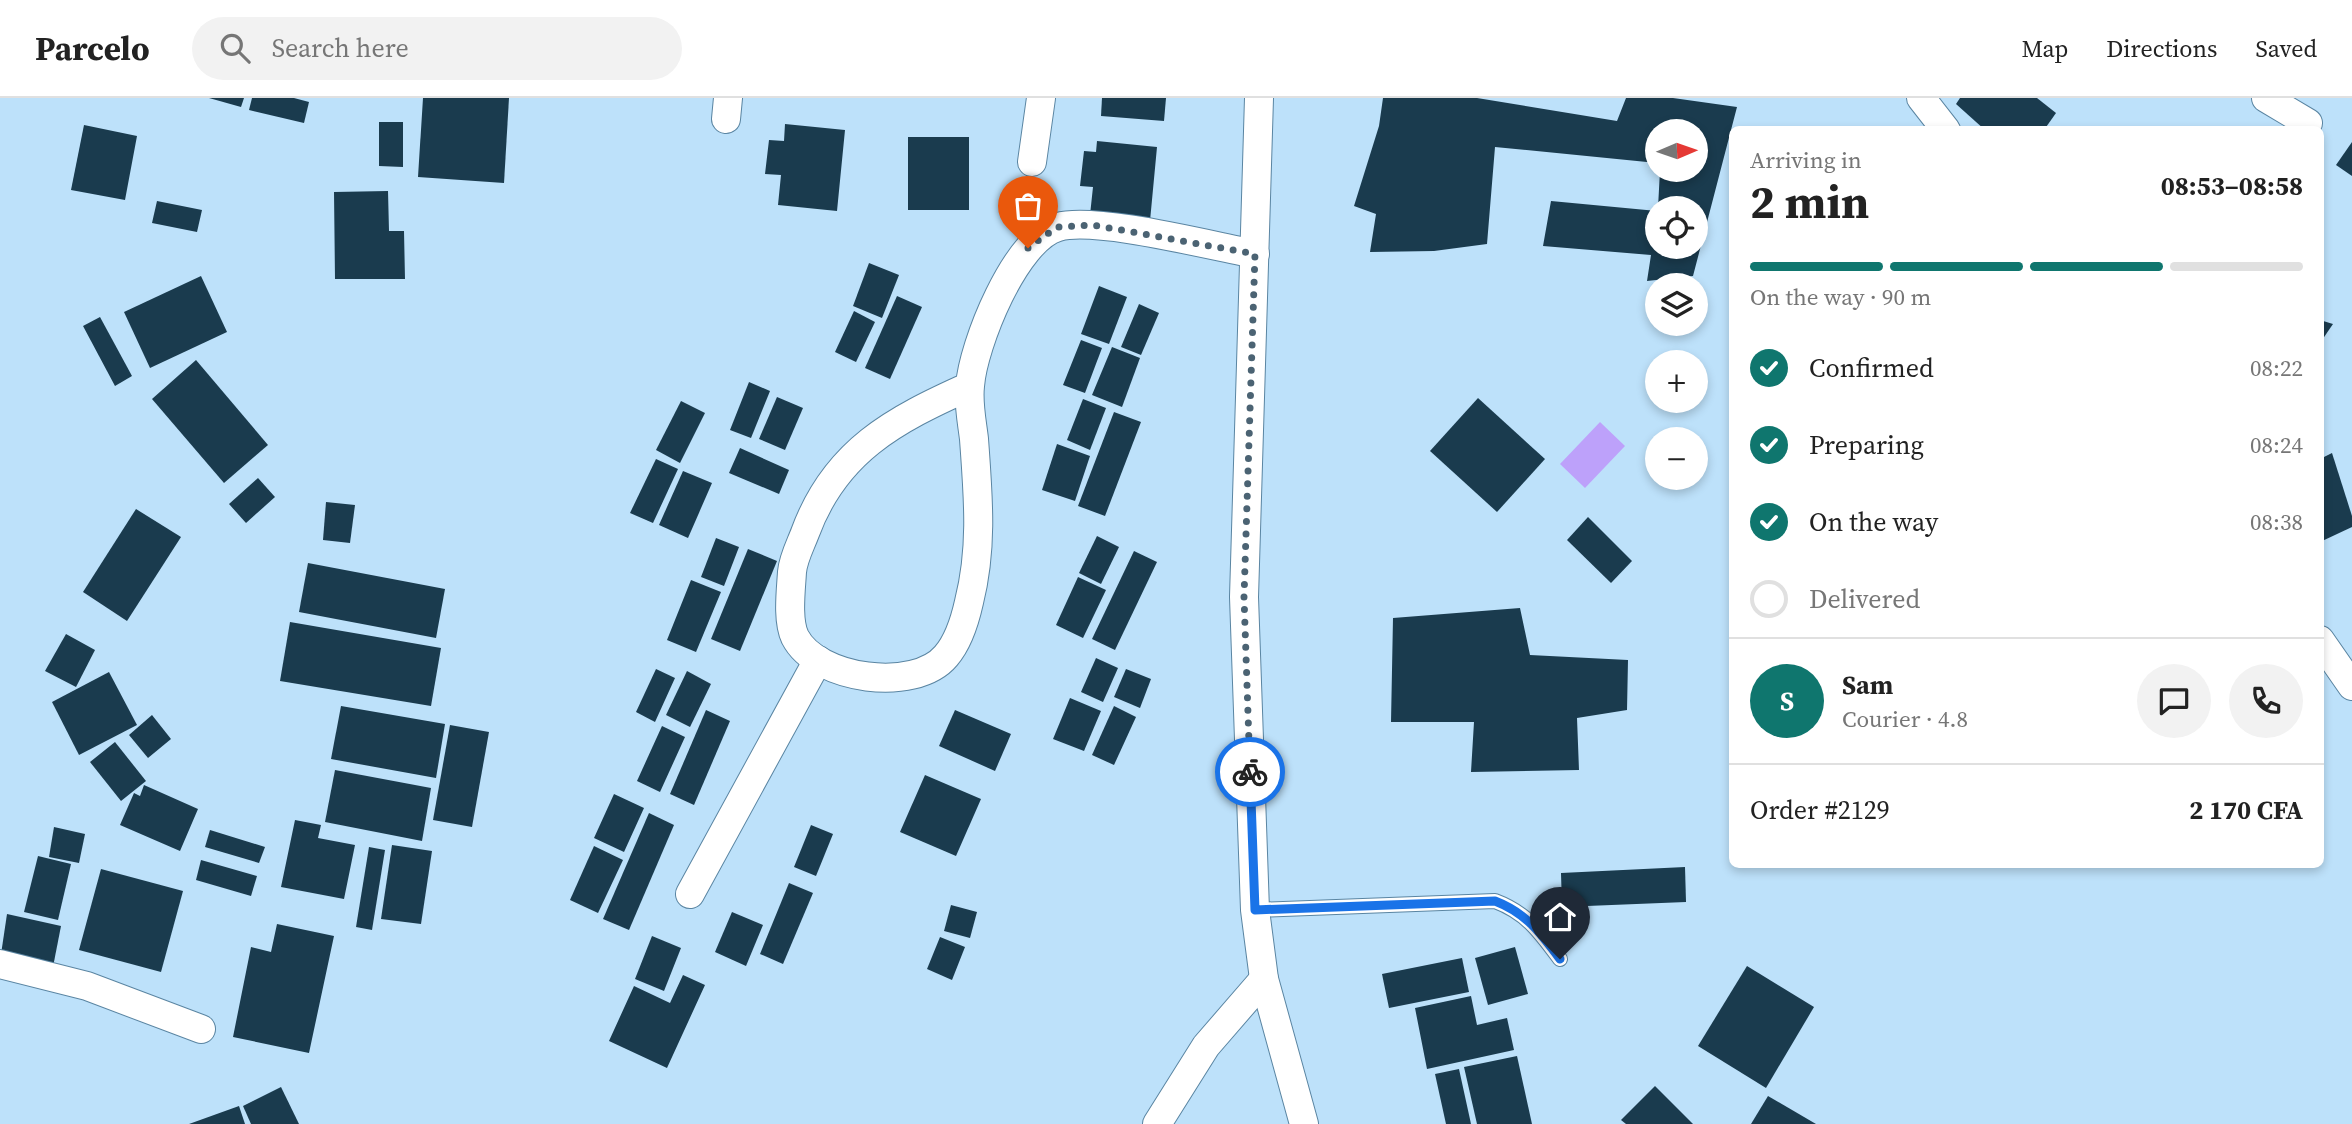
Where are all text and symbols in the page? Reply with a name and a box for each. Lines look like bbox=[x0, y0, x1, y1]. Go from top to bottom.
search box bbox=[192, 17, 682, 80]
text: Parcelo bbox=[35, 26, 150, 71]
icon: search bbox=[216, 29, 254, 67]
text: Search here bbox=[272, 30, 409, 66]
text: Map bbox=[2021, 32, 2068, 65]
text: Directions bbox=[2106, 32, 2217, 65]
text: Saved bbox=[2255, 32, 2317, 65]
north arrow bbox=[1645, 119, 1708, 182]
map controls bbox=[1645, 119, 1708, 490]
text: Arriving in bbox=[1750, 144, 1862, 176]
text: 08:53–08:58 bbox=[2161, 168, 2303, 204]
text: 2 min bbox=[1750, 170, 1869, 233]
pin bbox=[998, 176, 1058, 248]
icon: bag bbox=[1009, 187, 1047, 225]
button: locate bbox=[1645, 196, 1708, 259]
button: layers bbox=[1645, 273, 1708, 336]
text: On the way · 90 m bbox=[1750, 281, 1931, 313]
icon: check bbox=[1750, 349, 1788, 387]
button: + bbox=[1645, 350, 1708, 413]
text: Confirmed bbox=[1809, 350, 1934, 386]
text: 08:22 bbox=[2250, 352, 2303, 384]
icon: check bbox=[1750, 426, 1788, 464]
button: − bbox=[1645, 427, 1708, 490]
text: Preparing bbox=[1809, 427, 1924, 463]
text: 08:24 bbox=[2250, 429, 2303, 461]
icon: check bbox=[1750, 503, 1788, 541]
text: On the way bbox=[1809, 504, 1938, 540]
text: 08:38 bbox=[2250, 506, 2303, 538]
text: Delivered bbox=[1809, 581, 1920, 617]
button: chat bbox=[2137, 664, 2211, 738]
button: phone bbox=[2229, 664, 2303, 738]
text: Sam bbox=[1842, 667, 1893, 703]
text: S bbox=[1780, 683, 1794, 719]
text: Courier · 4.8 bbox=[1842, 703, 1968, 735]
courier bbox=[1215, 737, 1285, 807]
icon: bike bbox=[1231, 753, 1269, 791]
text: Order #2129 bbox=[1750, 792, 1890, 828]
text: 2 170 CFA bbox=[2189, 792, 2303, 828]
pin bbox=[1530, 887, 1590, 959]
icon: home bbox=[1541, 898, 1579, 936]

